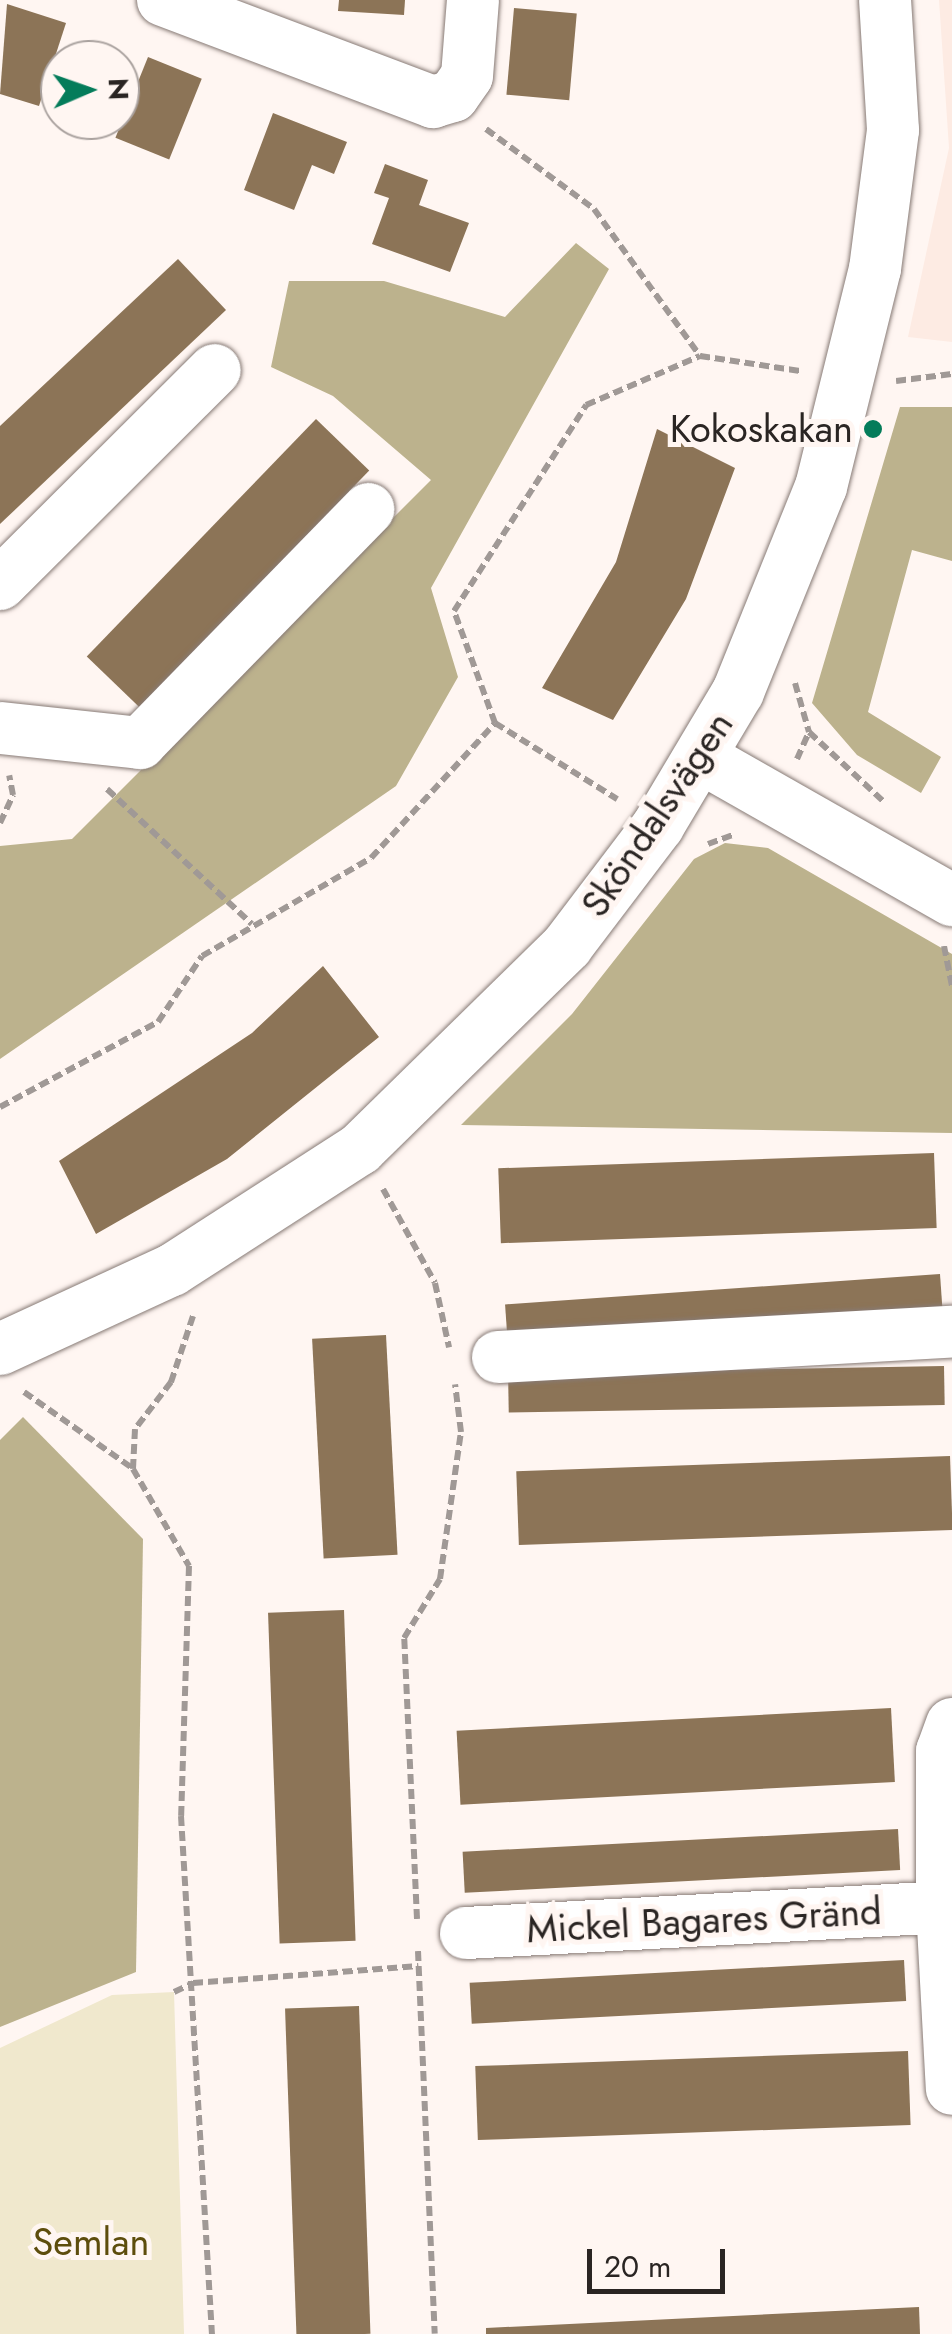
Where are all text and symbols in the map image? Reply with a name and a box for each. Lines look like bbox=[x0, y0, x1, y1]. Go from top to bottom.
north arrow bbox=[40, 40, 140, 140]
text: N bbox=[98, 77, 139, 101]
place label: Kokoskakan bbox=[670, 406, 853, 452]
marker: Kokoskakan bbox=[862, 418, 884, 440]
street label: Sköndalsvägen bbox=[572, 703, 742, 925]
street label: Mickel Bagares Gränd bbox=[525, 1888, 883, 1952]
park label: Semlan bbox=[32, 2219, 150, 2265]
scale bar bbox=[592, 2229, 730, 2291]
text: 20 m bbox=[604, 2245, 671, 2288]

